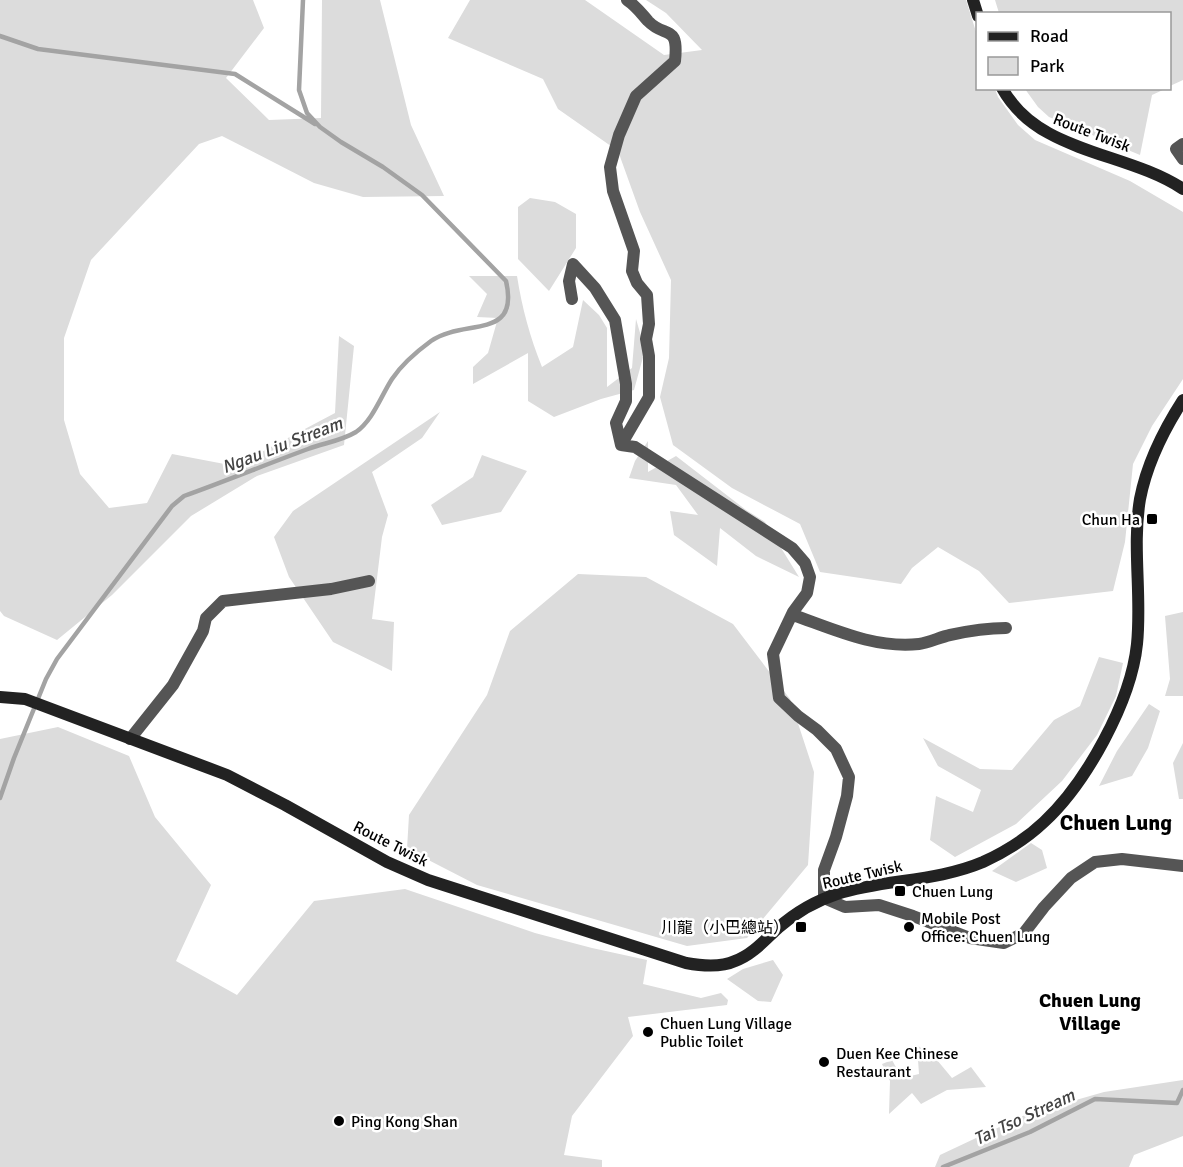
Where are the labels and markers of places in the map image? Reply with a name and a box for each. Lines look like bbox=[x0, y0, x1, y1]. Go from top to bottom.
place label: Chun Ha bbox=[1082, 510, 1140, 530]
marker: Chun Ha bbox=[1145, 512, 1159, 526]
place label: Chuen Lung bbox=[912, 882, 993, 902]
marker: Chuen Lung bbox=[893, 884, 907, 898]
place label: Mobile Post Office: Chuen Lung bbox=[921, 909, 1050, 947]
place label: 川龍（小巴總站） bbox=[661, 918, 789, 938]
marker: 川龍（小巴總站） bbox=[794, 920, 808, 934]
marker: Mobile Post Office: Chuen Lung bbox=[902, 920, 916, 934]
place label: Chuen Lung Village Public Toilet bbox=[660, 1014, 792, 1052]
marker: Chuen Lung Village Public Toilet bbox=[641, 1025, 655, 1039]
place label: Duen Kee Chinese Restaurant bbox=[836, 1044, 959, 1082]
marker: Duen Kee Chinese Restaurant bbox=[817, 1055, 831, 1069]
place label: Ping Kong Shan bbox=[351, 1112, 458, 1132]
marker: Ping Kong Shan bbox=[332, 1114, 346, 1128]

